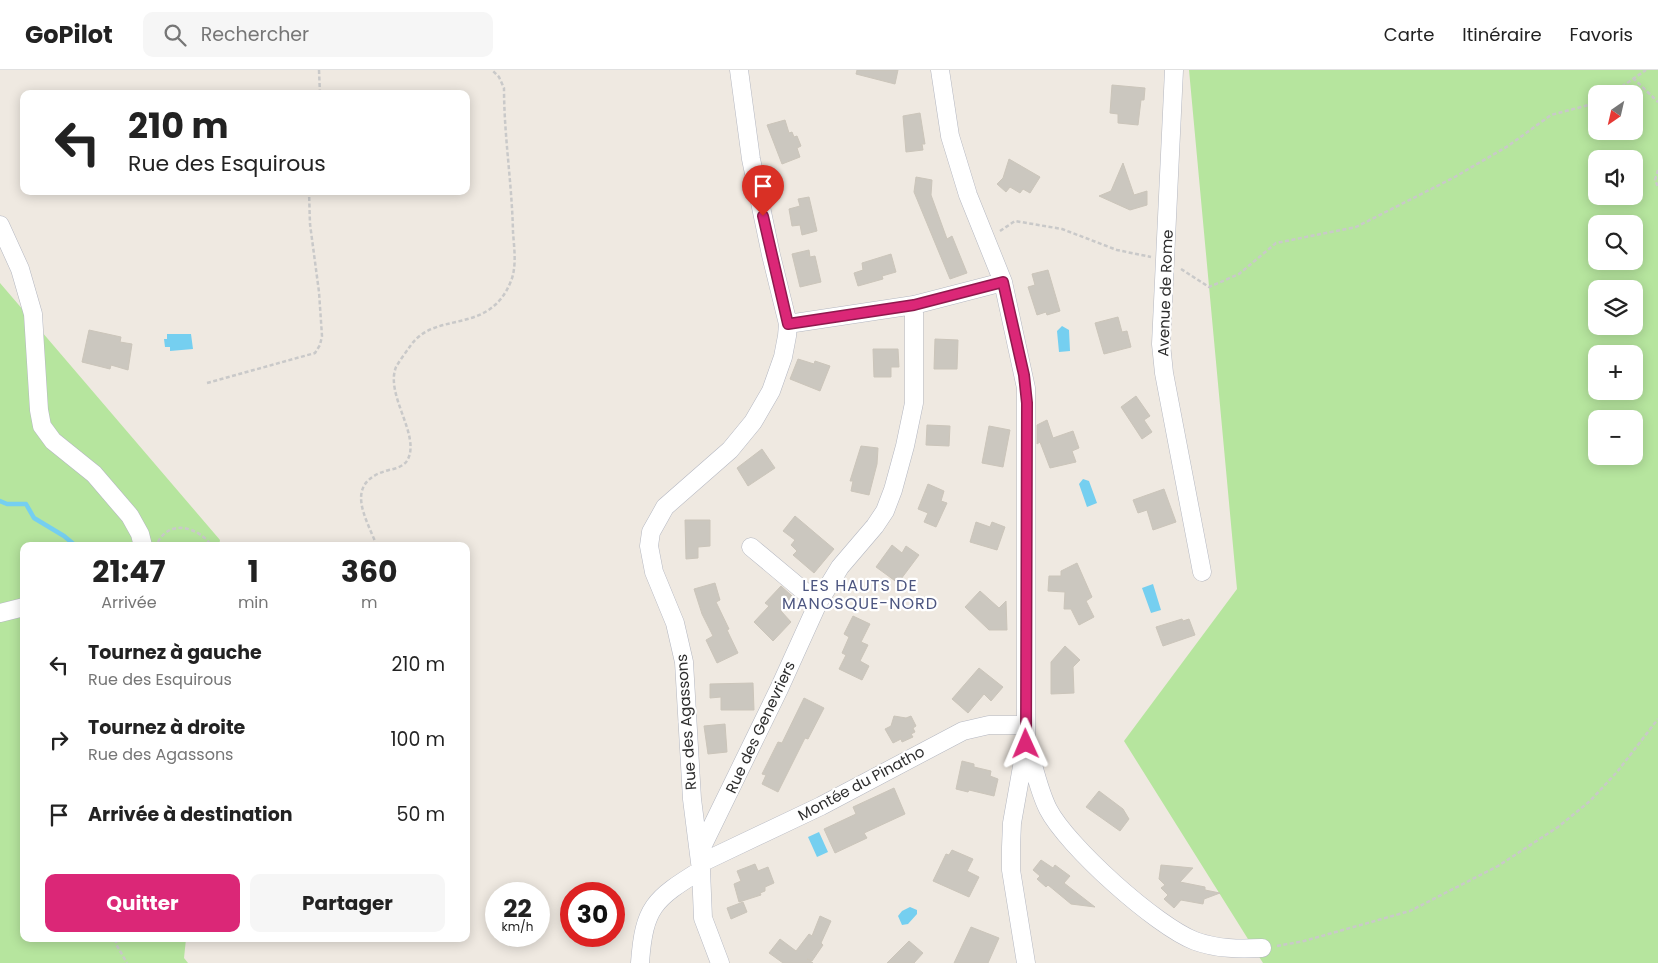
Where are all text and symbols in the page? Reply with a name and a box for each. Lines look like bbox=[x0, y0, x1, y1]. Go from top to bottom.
search box bbox=[143, 12, 493, 57]
text: GoPilot bbox=[25, 18, 113, 51]
icon: search bbox=[161, 21, 189, 49]
text: Rechercher bbox=[201, 21, 309, 48]
text: Carte bbox=[1384, 22, 1434, 47]
text: Itinéraire bbox=[1462, 22, 1542, 47]
text: Favoris bbox=[1570, 22, 1633, 47]
north arrow bbox=[1588, 85, 1642, 140]
map controls bbox=[1588, 85, 1643, 465]
text: 210 m bbox=[128, 101, 228, 150]
icon: left bbox=[45, 110, 110, 175]
text: Rue des Esquirous bbox=[128, 148, 326, 179]
button: sound bbox=[1588, 150, 1643, 205]
pin bbox=[742, 165, 784, 216]
icon: arrive bbox=[749, 172, 777, 200]
button: search bbox=[1588, 215, 1643, 270]
street label: Avenue de Rome bbox=[1152, 229, 1178, 357]
button: layers bbox=[1588, 280, 1643, 335]
button: + bbox=[1588, 345, 1643, 400]
button: − bbox=[1588, 410, 1643, 465]
text: 21:47 bbox=[92, 550, 166, 593]
text: 1 bbox=[248, 550, 259, 593]
text: 360 bbox=[341, 550, 398, 593]
district label: LES HAUTS DE MANOSQUE-NORD bbox=[782, 574, 938, 615]
text: Arrivée bbox=[101, 591, 157, 614]
text: min bbox=[238, 591, 269, 614]
text: m bbox=[361, 591, 378, 614]
text: Tournez à gauche bbox=[88, 639, 262, 666]
icon: left bbox=[45, 651, 73, 679]
text: 210 m bbox=[391, 651, 445, 678]
street label: Rue des Agassons bbox=[671, 653, 701, 791]
street label: Rue des Genevriers bbox=[720, 657, 800, 797]
text: Rue des Esquirous bbox=[88, 668, 232, 691]
text: Tournez à droite bbox=[88, 714, 245, 741]
position arrow bbox=[999, 717, 1051, 769]
icon: right bbox=[45, 726, 73, 754]
text: 100 m bbox=[390, 726, 445, 753]
street label: Montée du Pinatho bbox=[794, 741, 928, 825]
text: Rue des Agassons bbox=[88, 743, 233, 766]
icon: arrive bbox=[45, 801, 73, 829]
text: Arrivée à destination bbox=[88, 801, 293, 828]
text: 50 m bbox=[396, 801, 445, 828]
button: Quitter bbox=[45, 874, 240, 932]
button: Partager bbox=[250, 874, 445, 932]
speed limit sign: 30 bbox=[560, 882, 625, 947]
text: 22 bbox=[503, 891, 532, 926]
text: km/h bbox=[502, 918, 533, 935]

